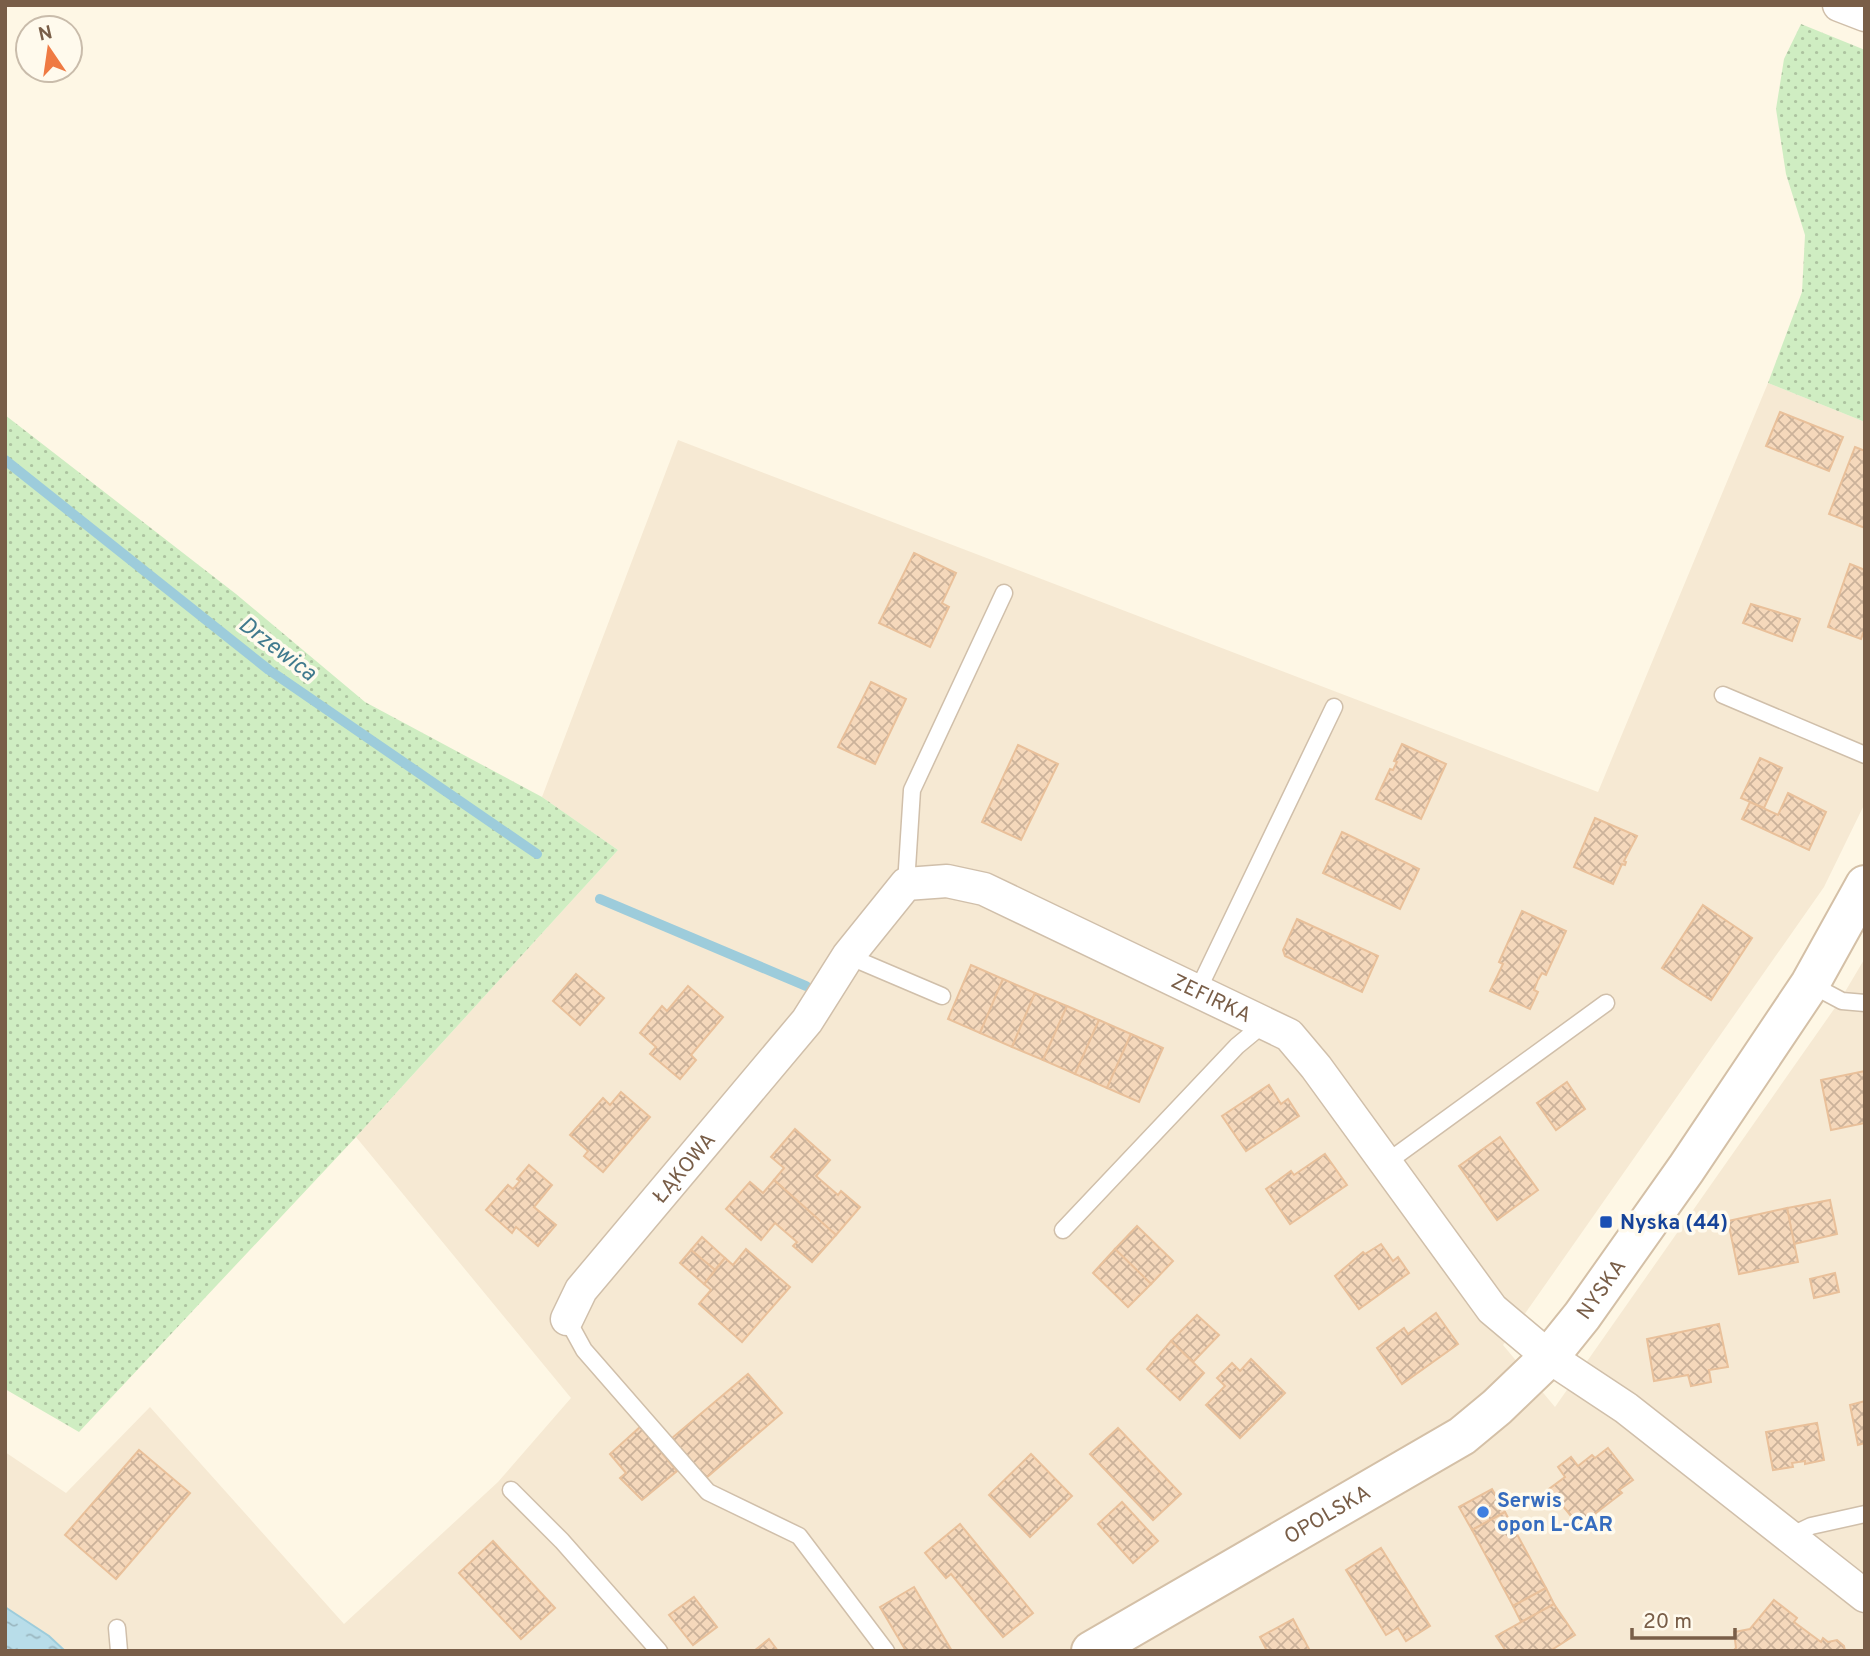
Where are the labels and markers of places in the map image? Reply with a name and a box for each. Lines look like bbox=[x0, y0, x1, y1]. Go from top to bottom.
place label: Nyska (44) bbox=[1620, 1210, 1728, 1237]
marker: Nyska (44) bbox=[1598, 1214, 1614, 1230]
place label: Serwis opon L-CAR bbox=[1497, 1488, 1613, 1539]
marker: Serwis opon L-CAR bbox=[1475, 1504, 1491, 1520]

